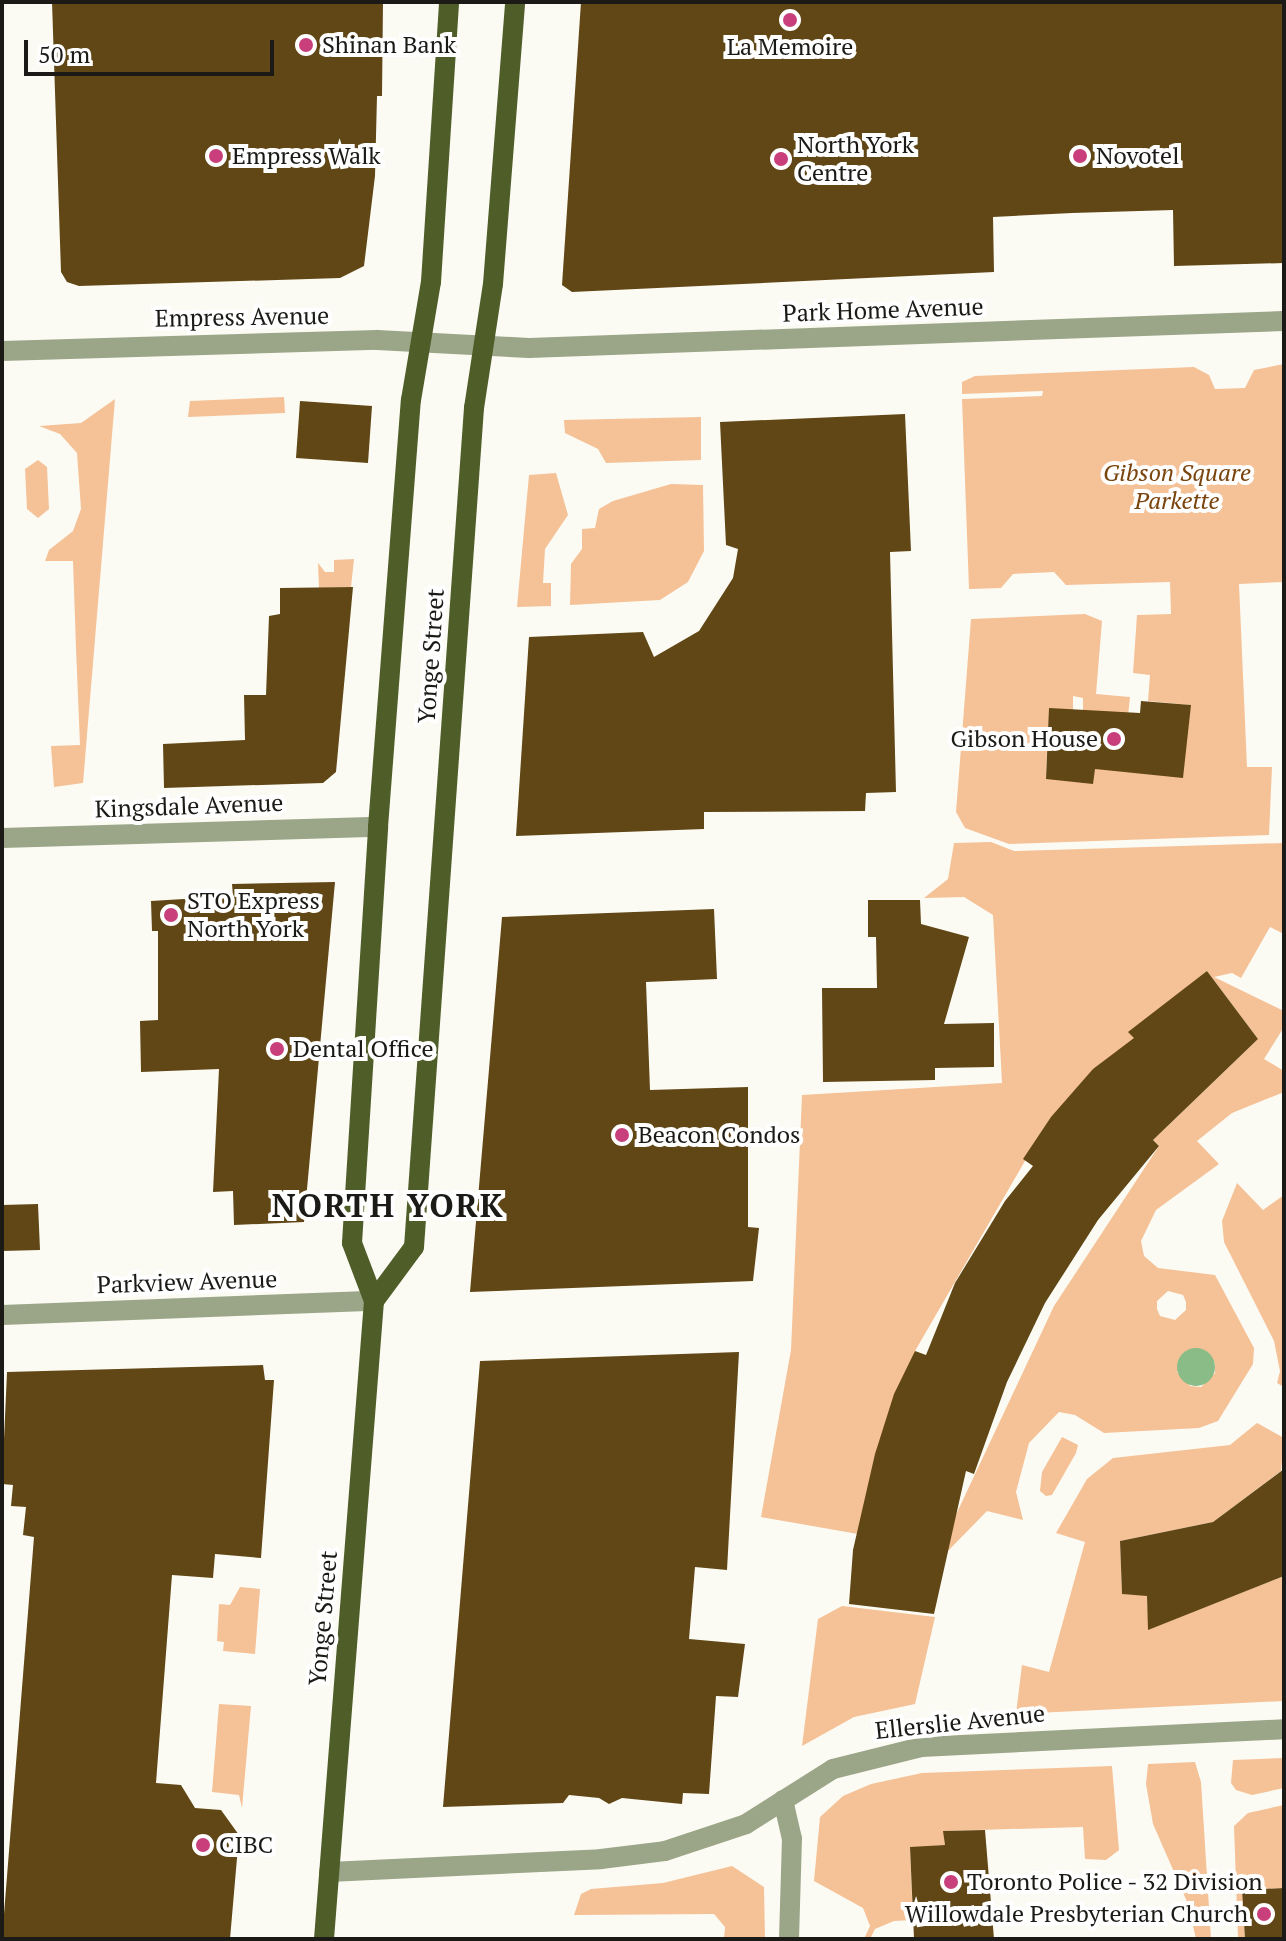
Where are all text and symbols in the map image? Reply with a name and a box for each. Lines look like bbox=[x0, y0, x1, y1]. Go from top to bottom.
marker: La Memoire bbox=[781, 11, 799, 29]
scale bar bbox=[28, 24, 278, 74]
place label: Shinan Bank bbox=[322, 31, 456, 59]
place label: La Memoire bbox=[727, 33, 853, 61]
marker: Shinan Bank bbox=[297, 36, 315, 54]
text: 50 m bbox=[38, 38, 90, 70]
place label: North York Centre bbox=[797, 131, 914, 187]
place label: Empress Walk bbox=[232, 142, 381, 170]
place label: Novotel bbox=[1096, 142, 1179, 170]
marker: Empress Walk bbox=[207, 147, 225, 165]
marker: Novotel bbox=[1071, 147, 1089, 165]
marker: North York Centre bbox=[772, 150, 790, 168]
street label: Park Home Avenue bbox=[782, 292, 984, 328]
street label: Empress Avenue bbox=[154, 301, 330, 333]
park label: Gibson Square Parkette bbox=[1103, 459, 1251, 515]
street label: Yonge Street bbox=[412, 587, 450, 725]
place label: Gibson House bbox=[950, 725, 1098, 753]
marker: Gibson House bbox=[1105, 730, 1123, 748]
street label: Kingsdale Avenue bbox=[94, 788, 284, 824]
place label: STO Express North York bbox=[187, 887, 320, 943]
marker: STO Express North York bbox=[162, 906, 180, 924]
place label: Dental Office bbox=[293, 1035, 434, 1063]
marker: Dental Office bbox=[268, 1040, 286, 1058]
place label: Beacon Condos bbox=[638, 1121, 800, 1149]
marker: Beacon Condos bbox=[613, 1126, 631, 1144]
district label: NORTH YORK bbox=[271, 1186, 505, 1224]
street label: Parkview Avenue bbox=[96, 1264, 278, 1300]
street label: Yonge Street bbox=[303, 1549, 343, 1687]
street label: Ellerslie Avenue bbox=[873, 1699, 1047, 1745]
place label: CIBC bbox=[219, 1831, 273, 1859]
marker: CIBC bbox=[194, 1836, 212, 1854]
place label: Toronto Police - 32 Division bbox=[967, 1868, 1265, 1896]
marker: Toronto Police - 32 Division bbox=[942, 1873, 960, 1891]
place label: Willowdale Presbyterian Church bbox=[905, 1900, 1248, 1928]
marker: Willowdale Presbyterian Church bbox=[1255, 1905, 1273, 1923]

